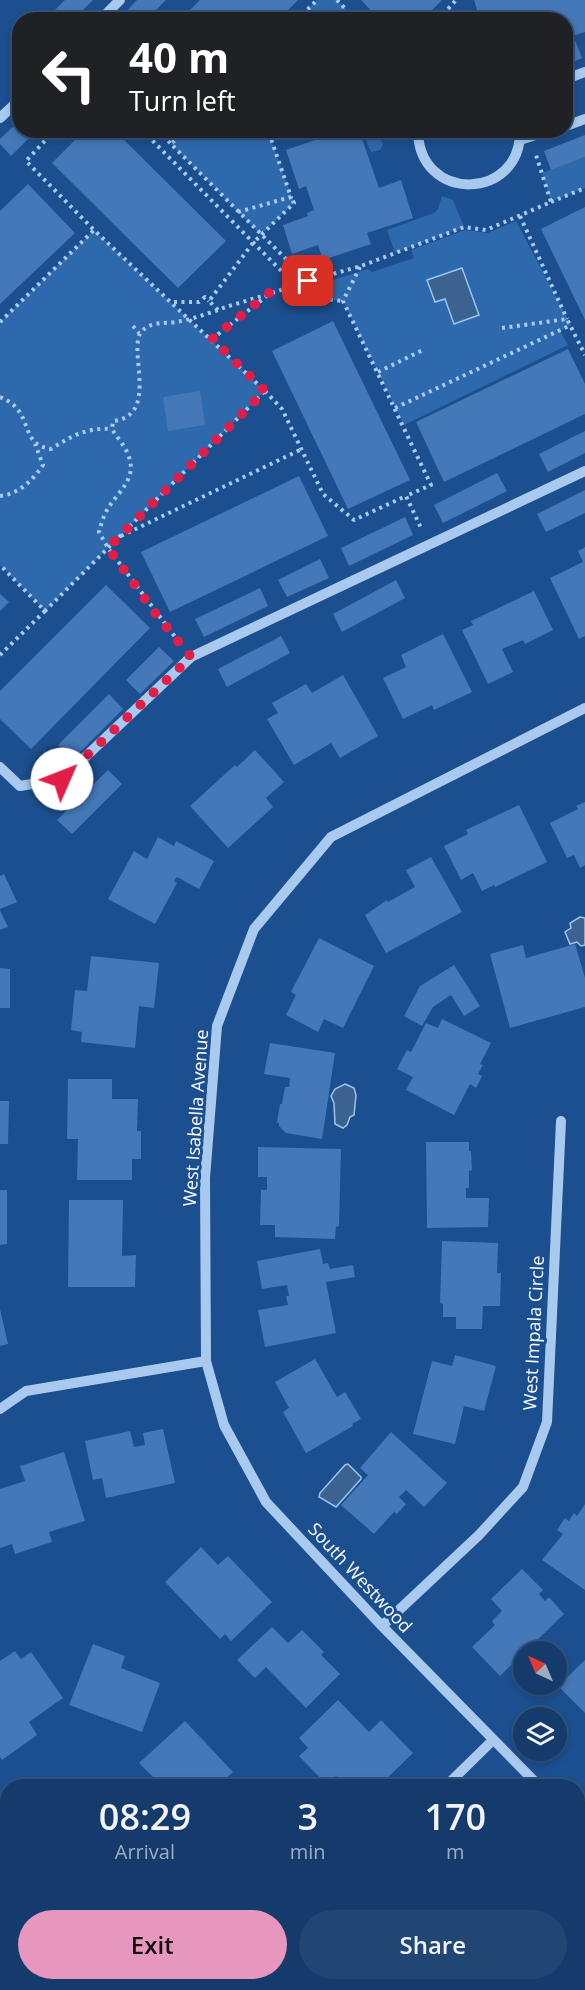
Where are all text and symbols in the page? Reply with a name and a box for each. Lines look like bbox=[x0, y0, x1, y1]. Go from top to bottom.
text: 40 m bbox=[129, 28, 229, 85]
icon: left bbox=[30, 36, 108, 114]
text: Turn left bbox=[129, 82, 236, 119]
pin bbox=[282, 255, 333, 306]
icon: arrive bbox=[291, 264, 324, 297]
position arrow bbox=[30, 747, 94, 811]
street label: West Isabella Avenue bbox=[177, 1029, 213, 1207]
street label: West Impala Circle bbox=[517, 1255, 549, 1411]
street label: South Westwood bbox=[303, 1517, 418, 1638]
north arrow bbox=[513, 1641, 567, 1695]
map controls bbox=[513, 1641, 567, 1761]
button: layers bbox=[513, 1707, 567, 1761]
text: 08:29 bbox=[99, 1792, 191, 1841]
text: 3 bbox=[297, 1792, 318, 1841]
text: 170 bbox=[424, 1792, 486, 1841]
text: Arrival bbox=[115, 1838, 175, 1865]
text: min bbox=[290, 1838, 326, 1865]
text: m bbox=[446, 1838, 465, 1865]
button: Exit bbox=[18, 1910, 287, 1979]
button: Share bbox=[299, 1910, 567, 1979]

